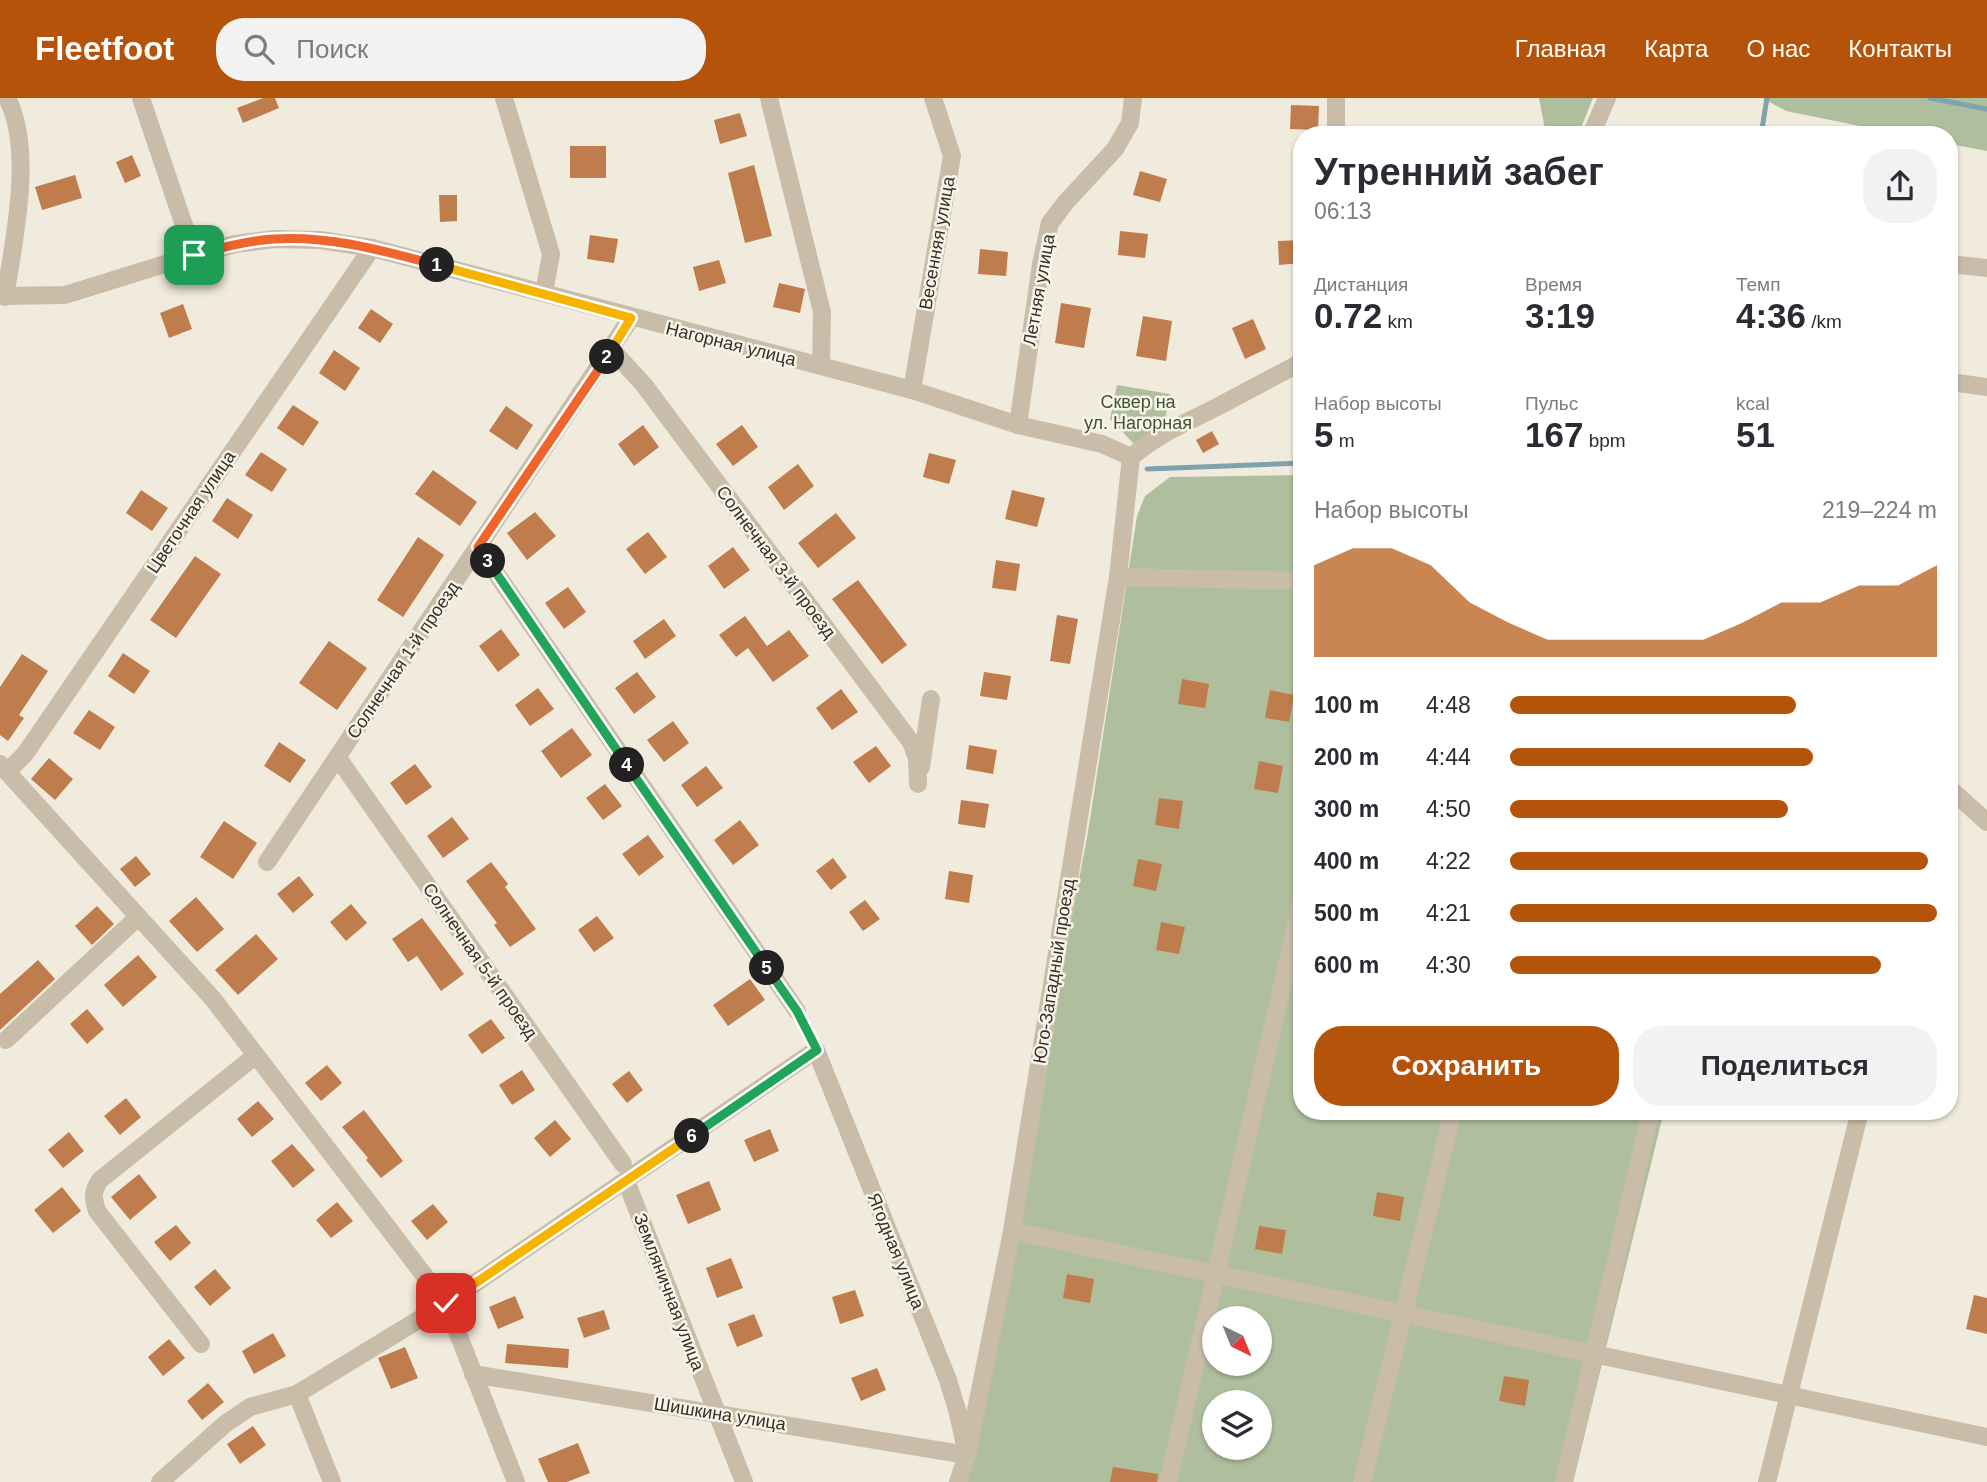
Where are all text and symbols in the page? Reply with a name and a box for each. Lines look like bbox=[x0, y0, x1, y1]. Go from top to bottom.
search box bbox=[216, 18, 706, 81]
text: Fleetfoot bbox=[35, 30, 174, 67]
icon: search bbox=[240, 30, 278, 68]
text: Поиск bbox=[296, 34, 368, 64]
text: Главная bbox=[1515, 35, 1606, 62]
text: Карта bbox=[1644, 35, 1708, 62]
text: О нас bbox=[1746, 35, 1810, 62]
text: Контакты bbox=[1848, 35, 1952, 62]
button: share bbox=[1863, 149, 1937, 223]
text: Утренний забег bbox=[1314, 151, 1604, 193]
street label: Весенняя улица bbox=[915, 174, 959, 311]
text: 06:13 bbox=[1314, 198, 1372, 224]
pin bbox=[164, 225, 224, 285]
street label: Летняя улица bbox=[1019, 231, 1059, 348]
icon: arrive bbox=[175, 236, 213, 274]
pin: 1 bbox=[420, 248, 454, 282]
text: 1 bbox=[431, 254, 442, 275]
text: Дистанция bbox=[1314, 274, 1408, 295]
text: Время bbox=[1525, 274, 1582, 295]
text: Темп bbox=[1736, 274, 1780, 295]
text: 0.72 bbox=[1314, 296, 1382, 335]
text: 3:19 bbox=[1525, 296, 1595, 335]
text: 4:36 bbox=[1736, 296, 1806, 335]
text: km bbox=[1382, 311, 1413, 332]
text: /km bbox=[1806, 311, 1842, 332]
street label: Нагорная улица bbox=[664, 318, 799, 370]
pin: 2 bbox=[590, 340, 624, 374]
text: 2 bbox=[601, 346, 612, 367]
park label: Сквер на ул. Нагорная bbox=[1084, 392, 1192, 433]
text: Набор высоты bbox=[1314, 393, 1442, 414]
text: Пульс bbox=[1525, 393, 1578, 414]
text: kcal bbox=[1736, 393, 1770, 414]
text: 5 bbox=[1314, 415, 1333, 454]
text: 167 bbox=[1525, 415, 1583, 454]
text: 51 bbox=[1736, 415, 1775, 454]
text: m bbox=[1333, 430, 1355, 451]
text: bpm bbox=[1583, 430, 1626, 451]
street label: Цветочная улица bbox=[143, 446, 240, 577]
street label: Солнечная 3-й проезд bbox=[712, 482, 840, 642]
text: Набор высоты bbox=[1314, 497, 1468, 523]
text: 219–224 m bbox=[1822, 497, 1937, 523]
pin: 3 bbox=[470, 544, 505, 578]
text: 3 bbox=[482, 550, 493, 571]
street label: Солнечная 1-й проезд bbox=[343, 577, 463, 742]
text: 100 m bbox=[1314, 692, 1379, 718]
text: 4:48 bbox=[1426, 692, 1471, 718]
text: 200 m bbox=[1314, 744, 1379, 770]
text: 4:44 bbox=[1426, 744, 1471, 770]
pin: 4 bbox=[610, 748, 644, 782]
text: 4 bbox=[621, 754, 632, 775]
text: 300 m bbox=[1314, 796, 1379, 822]
text: 4:50 bbox=[1426, 796, 1471, 822]
text: 400 m bbox=[1314, 848, 1379, 874]
text: 4:22 bbox=[1426, 848, 1471, 874]
street label: Юго-Западный проезд bbox=[1029, 877, 1079, 1065]
street label: Солнечная 5-й проезд bbox=[419, 879, 542, 1043]
text: 500 m bbox=[1314, 900, 1379, 926]
text: 4:21 bbox=[1426, 900, 1471, 926]
pin: 5 bbox=[750, 950, 784, 986]
text: 600 m bbox=[1314, 952, 1379, 978]
text: 4:30 bbox=[1426, 952, 1471, 978]
text: 5 bbox=[761, 957, 772, 978]
button: Сохранить bbox=[1314, 1026, 1619, 1106]
button: Поделиться bbox=[1633, 1026, 1937, 1106]
pin: 6 bbox=[674, 1118, 710, 1154]
text: 6 bbox=[686, 1125, 697, 1146]
street label: Ягодная улица bbox=[864, 1190, 929, 1313]
street label: Земляничная улица bbox=[630, 1210, 709, 1374]
pin bbox=[416, 1273, 476, 1333]
icon: check bbox=[427, 1284, 465, 1322]
north arrow bbox=[1202, 1306, 1272, 1376]
map controls bbox=[1202, 1306, 1272, 1460]
button: layers bbox=[1202, 1390, 1272, 1460]
street label: Шишкина улица bbox=[653, 1394, 788, 1434]

